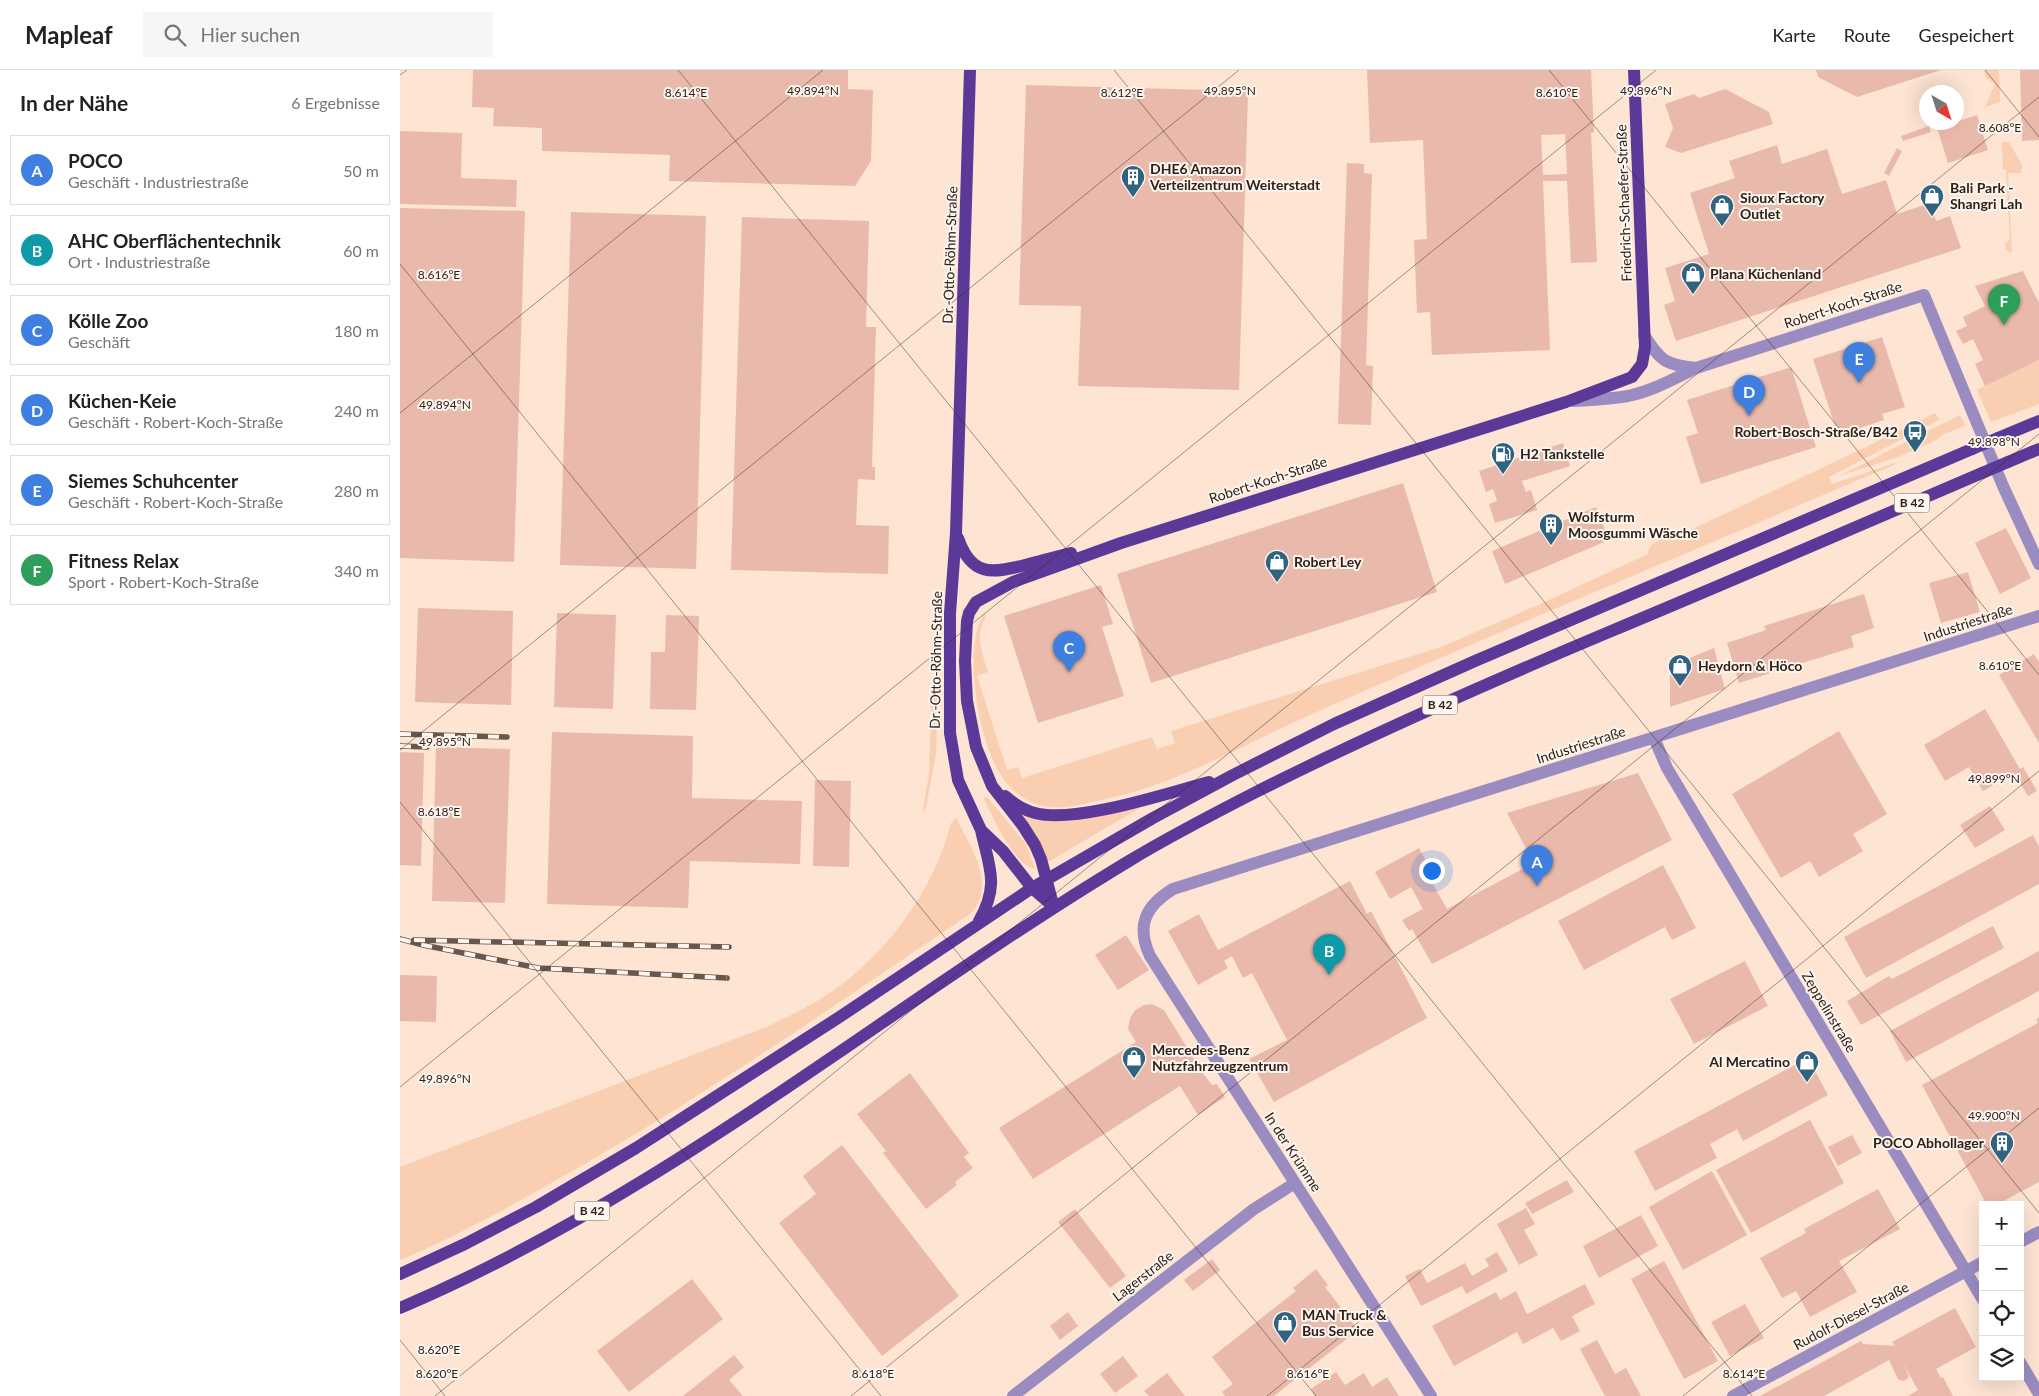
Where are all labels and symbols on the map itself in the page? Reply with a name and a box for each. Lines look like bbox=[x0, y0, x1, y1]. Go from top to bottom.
text: 49.894°N bbox=[787, 83, 839, 98]
text: 49.895°N bbox=[1204, 83, 1256, 98]
text: 49.896°N bbox=[1620, 83, 1672, 98]
text: 8.614°E bbox=[665, 85, 707, 100]
text: 8.612°E bbox=[1101, 85, 1143, 100]
text: 8.610°E bbox=[1536, 85, 1578, 100]
north arrow bbox=[1919, 85, 1964, 130]
text: 8.608°E bbox=[1979, 120, 2021, 135]
street label: Friedrich-Schaefer-Straße bbox=[1612, 124, 1635, 282]
place label: DHE6 Amazon Verteilzentrum Weiterstadt bbox=[1149, 160, 1321, 193]
building icon: DHE6 Amazon Verteilzentrum Weiterstadt bbox=[1120, 164, 1146, 198]
place label: Bali Park - Shangri Lah bbox=[1950, 179, 2022, 212]
shop icon: Bali Park - Shangri Lah bbox=[1919, 183, 1945, 217]
street label: Dr.-Otto-Röhm-Straße bbox=[939, 186, 960, 324]
place label: Sioux Factory Outlet bbox=[1740, 189, 1825, 222]
shop icon: Sioux Factory Outlet bbox=[1709, 193, 1735, 227]
shop icon: Plana Küchenland bbox=[1680, 261, 1706, 295]
place label: Plana Küchenland bbox=[1710, 265, 1821, 282]
text: 8.616°E bbox=[418, 267, 460, 282]
street label: Robert-Koch-Straße bbox=[1782, 277, 1904, 332]
pin: F bbox=[1988, 284, 2020, 325]
pin: E bbox=[1843, 342, 1875, 383]
pin: D bbox=[1733, 375, 1765, 416]
text: 49.894°N bbox=[419, 397, 471, 412]
bus stop icon: Robert-Bosch-Straße/B42 bbox=[1902, 419, 1928, 453]
place label: Robert-Bosch-Straße/B42 bbox=[1734, 423, 1898, 440]
text: 49.898°N bbox=[1968, 434, 2020, 449]
fuel station icon: H2 Tankstelle bbox=[1490, 441, 1516, 475]
place label: H2 Tankstelle bbox=[1520, 445, 1605, 462]
street label: Robert-Koch-Straße bbox=[1207, 452, 1329, 507]
road number: B 42 bbox=[1894, 493, 1930, 512]
place label: Wolfsturm Moosgummi Wäsche bbox=[1568, 508, 1699, 541]
building icon: Wolfsturm Moosgummi Wäsche bbox=[1538, 512, 1564, 546]
shop icon: Robert Ley bbox=[1264, 549, 1290, 583]
place label: Robert Ley bbox=[1294, 553, 1362, 570]
street label: Dr.-Otto-Röhm-Straße bbox=[926, 591, 945, 729]
street label: Industriestraße bbox=[1921, 600, 2015, 645]
pin: C bbox=[1053, 631, 1085, 672]
shop icon: Heydorn & Höco bbox=[1667, 653, 1693, 687]
place label: Heydorn & Höco bbox=[1698, 657, 1802, 674]
text: 8.610°E bbox=[1979, 658, 2021, 673]
road number: B 42 bbox=[1422, 696, 1458, 714]
street label: Industriestraße bbox=[1534, 722, 1628, 767]
text: 49.895°N bbox=[419, 734, 471, 749]
text: 49.899°N bbox=[1968, 771, 2020, 786]
text: 8.618°E bbox=[418, 804, 460, 819]
pin: A bbox=[1521, 845, 1553, 886]
your location bbox=[1419, 858, 1445, 884]
pin: B bbox=[1313, 934, 1345, 975]
street label: Zeppelinstraße bbox=[1799, 968, 1860, 1055]
place label: Mercedes-Benz Nutzfahrzeugzentrum bbox=[1152, 1041, 1288, 1074]
shop icon: Mercedes-Benz Nutzfahrzeugzentrum bbox=[1121, 1045, 1147, 1079]
shop icon: Al Mercatino bbox=[1794, 1049, 1820, 1083]
place label: Al Mercatino bbox=[1708, 1053, 1790, 1070]
text: 49.896°N bbox=[419, 1071, 471, 1086]
text: 49.900°N bbox=[1968, 1108, 2020, 1123]
street label: In der Krümme bbox=[1261, 1109, 1325, 1195]
building icon: POCO Abhollager bbox=[1989, 1130, 2015, 1164]
place label: POCO Abhollager bbox=[1873, 1134, 1985, 1151]
road number: B 42 bbox=[574, 1202, 610, 1220]
street label: Lagerstraße bbox=[1109, 1247, 1176, 1305]
street label: Rudolf-Diesel-Straße bbox=[1790, 1278, 1911, 1353]
place label: MAN Truck & Bus Service bbox=[1302, 1306, 1387, 1339]
shop icon: MAN Truck & Bus Service bbox=[1272, 1310, 1298, 1344]
text: 8.620°E bbox=[418, 1342, 460, 1357]
text: 8.620°E bbox=[416, 1366, 458, 1381]
text: 8.618°E bbox=[852, 1366, 894, 1381]
text: 8.616°E bbox=[1287, 1366, 1329, 1381]
text: 8.614°E bbox=[1723, 1366, 1765, 1381]

